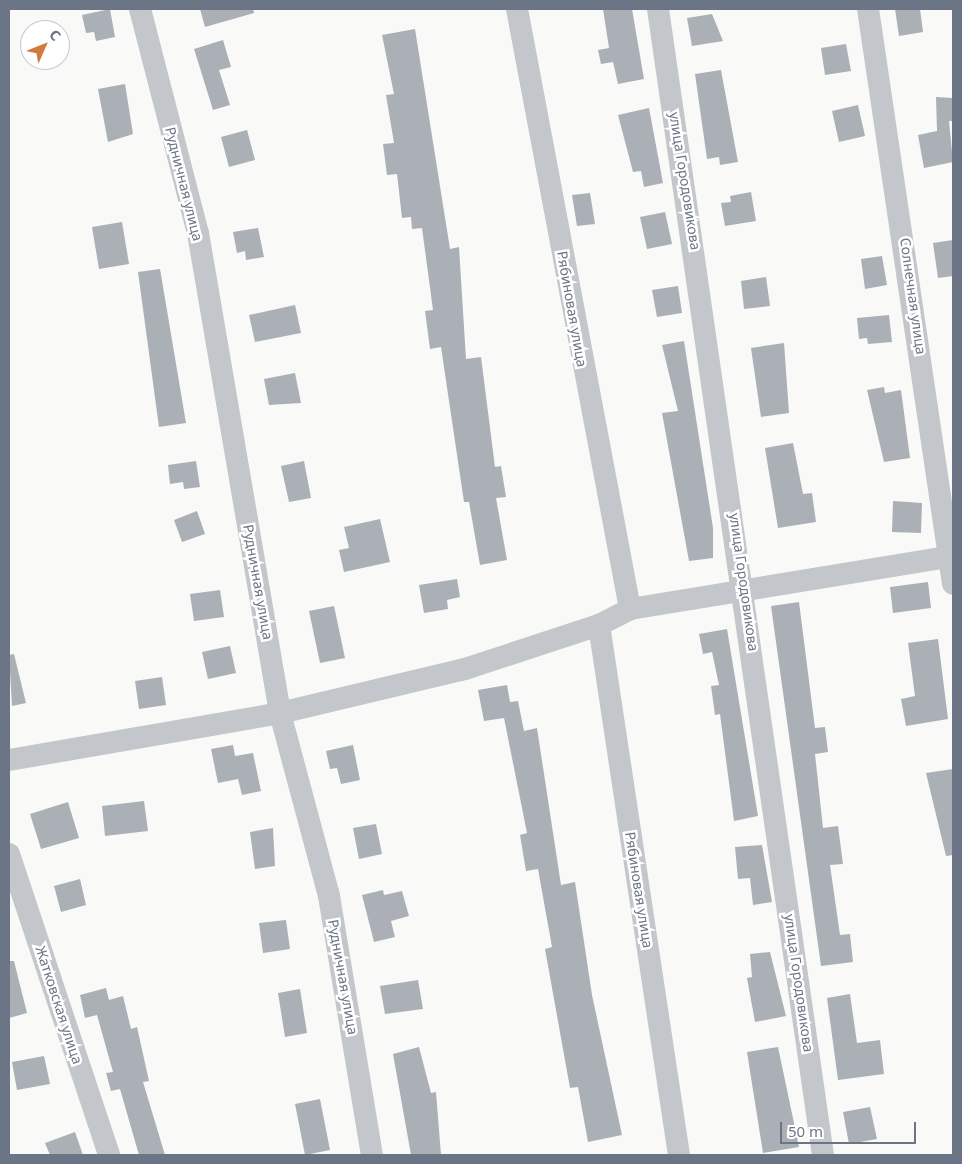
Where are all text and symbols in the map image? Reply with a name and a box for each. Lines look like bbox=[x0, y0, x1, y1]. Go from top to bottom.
north arrow bbox=[20, 20, 70, 70]
text: С bbox=[45, 25, 65, 45]
street label: улица Городовикова bbox=[666, 111, 704, 251]
street label: Рудничная улица bbox=[162, 125, 206, 243]
street label: Солнечная улица bbox=[896, 237, 930, 355]
street label: Рябиновая улица bbox=[554, 250, 590, 368]
street label: улица Городовикова bbox=[726, 512, 762, 652]
street label: Рудничная улица bbox=[240, 523, 276, 641]
street label: Рябиновая улица bbox=[622, 831, 656, 949]
street label: улица Городовикова bbox=[781, 913, 817, 1053]
street label: Рудничная улица bbox=[325, 918, 361, 1036]
street label: Жатковская улица bbox=[32, 944, 86, 1066]
scale bar bbox=[782, 1112, 918, 1144]
text: 50 m bbox=[788, 1121, 823, 1141]

